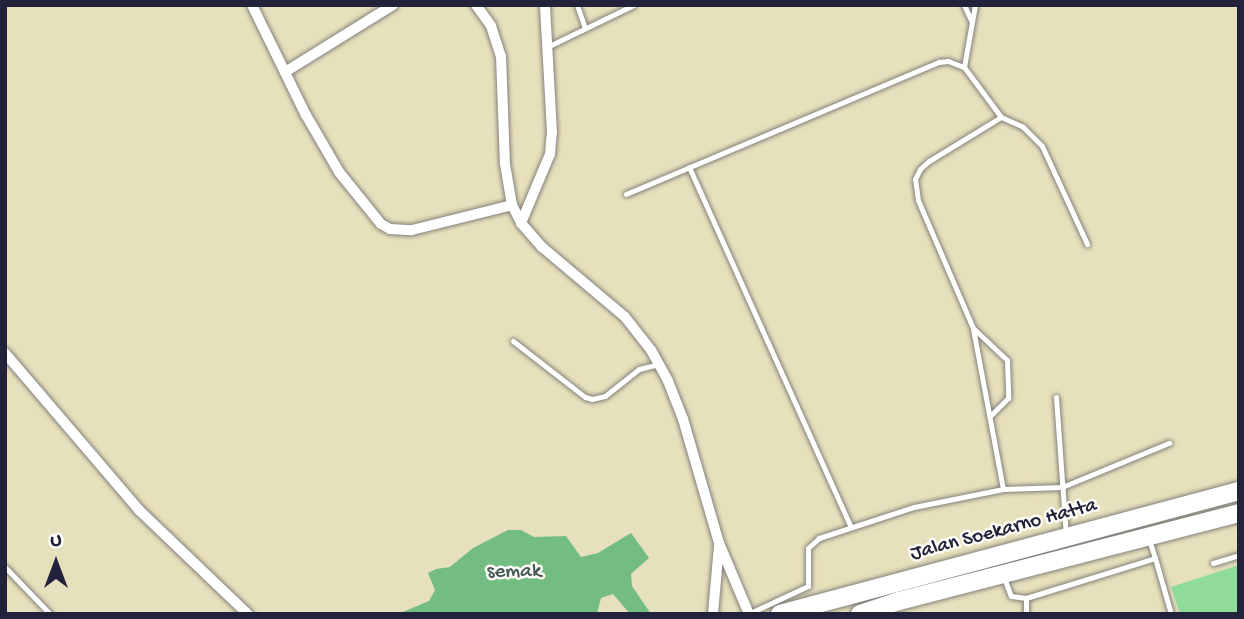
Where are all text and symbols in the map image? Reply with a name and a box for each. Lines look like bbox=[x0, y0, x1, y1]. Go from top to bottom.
street label: Jalan Soekarno Hatta bbox=[908, 494, 1100, 568]
north arrow bbox=[21, 528, 91, 598]
text: U bbox=[51, 530, 61, 553]
park label: semak bbox=[487, 560, 541, 586]

